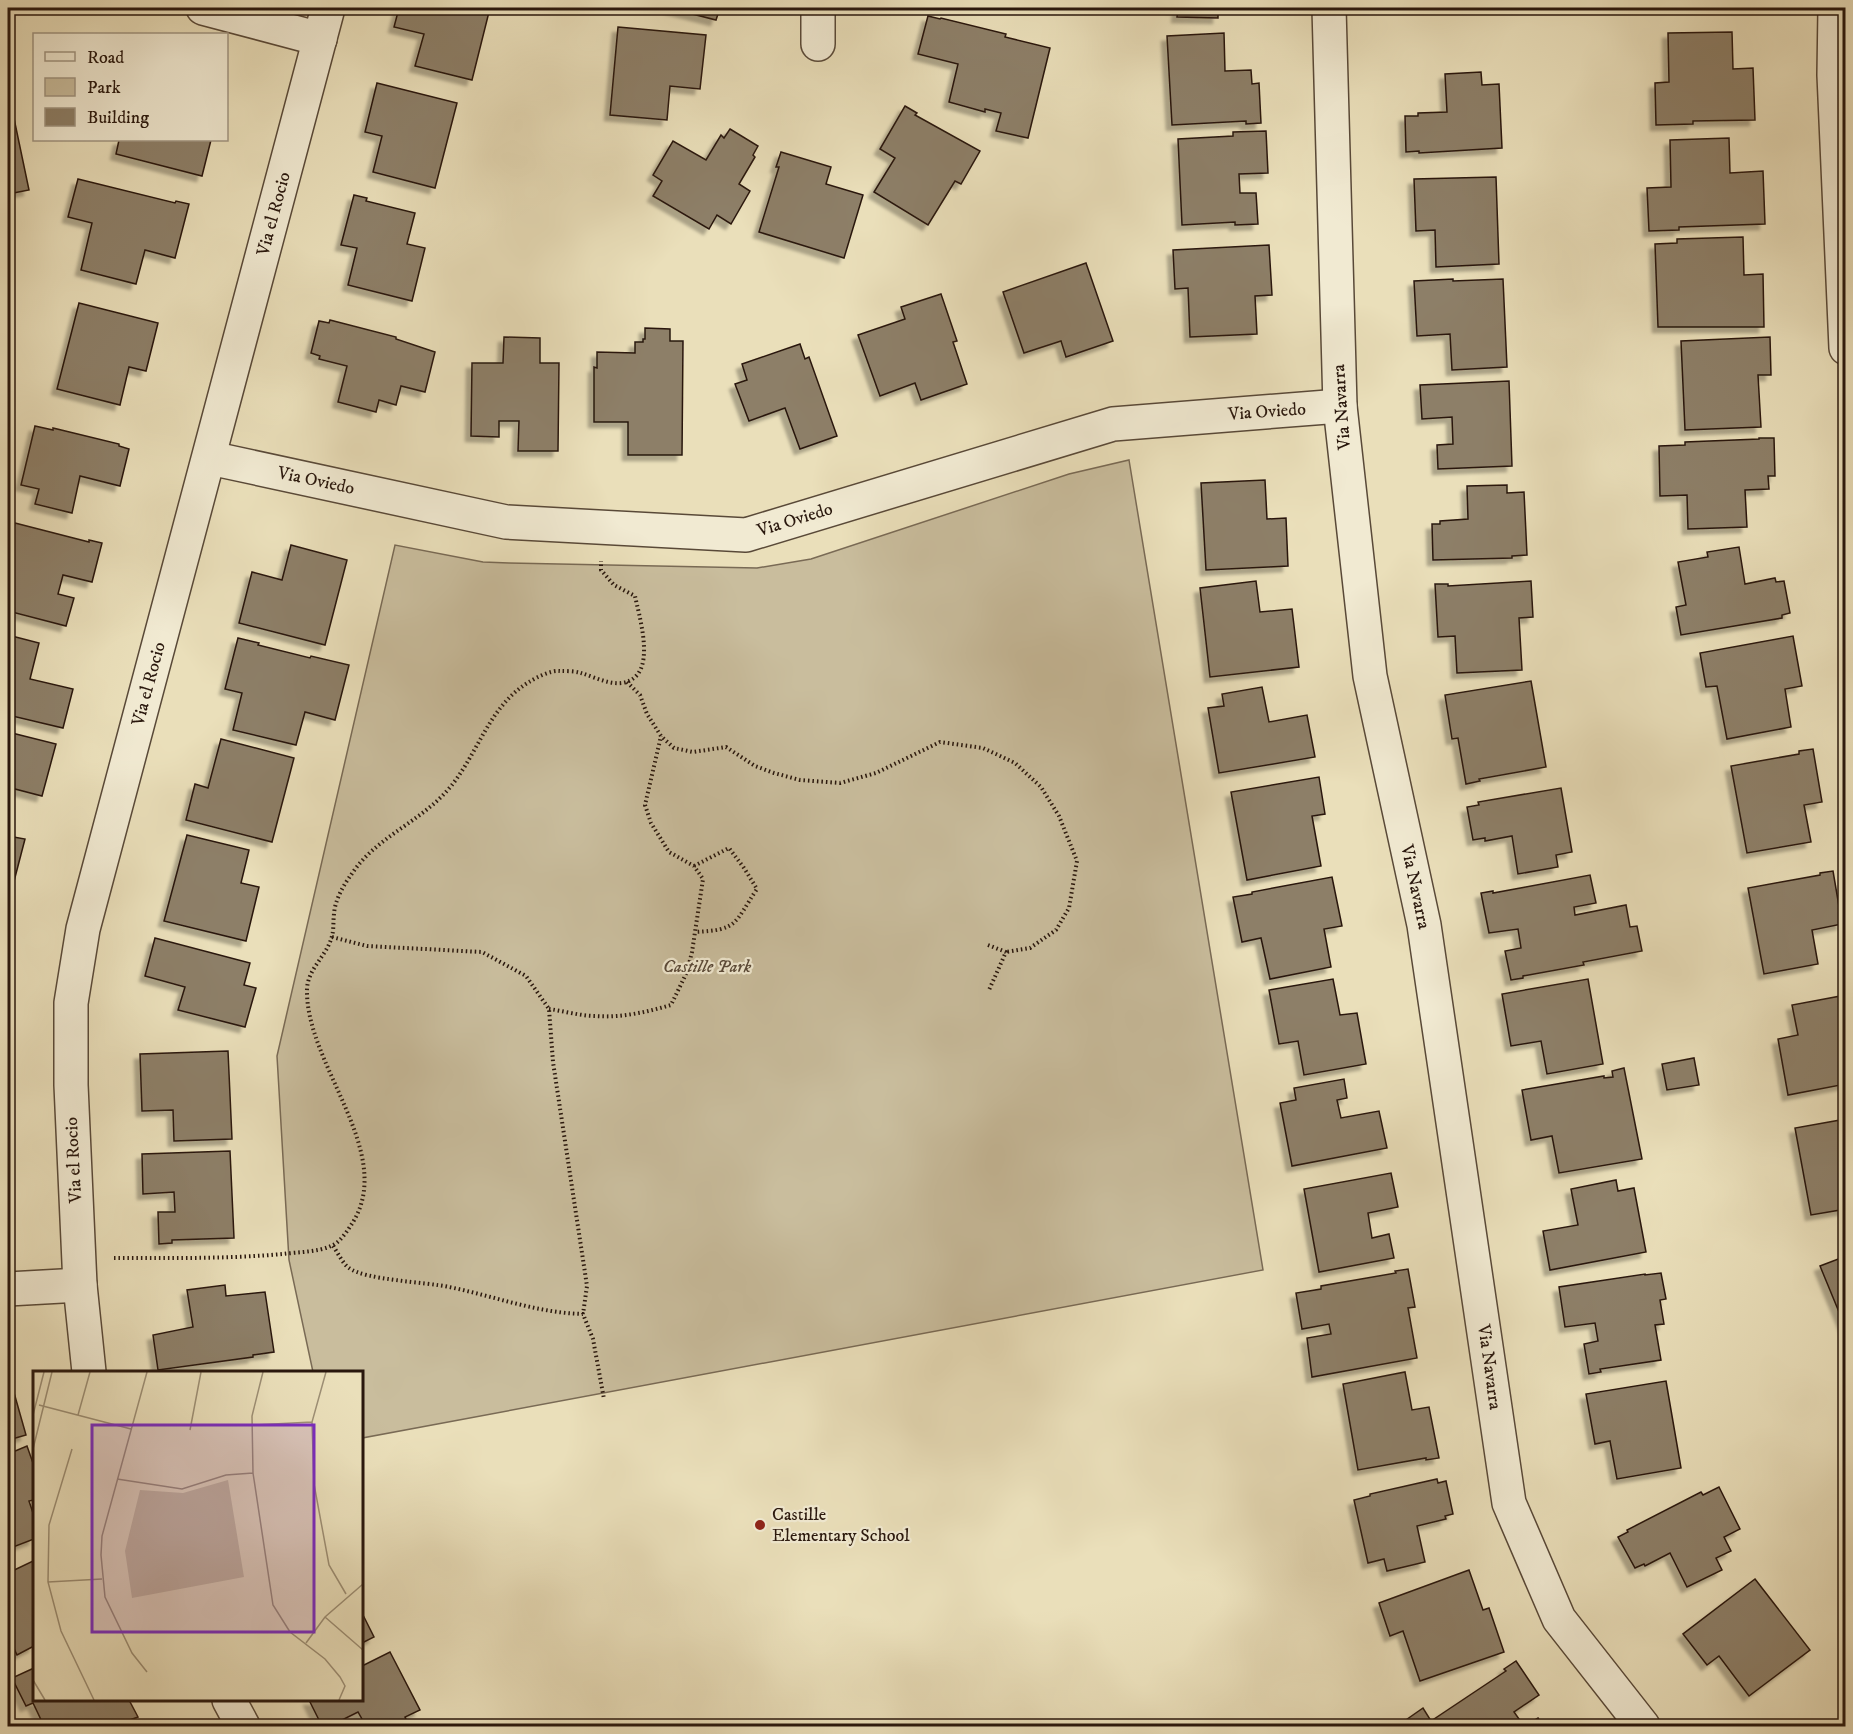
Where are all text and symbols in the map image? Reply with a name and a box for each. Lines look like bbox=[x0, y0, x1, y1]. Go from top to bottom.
legend bbox=[33, 33, 228, 141]
text: Road bbox=[87, 47, 124, 69]
text: Park bbox=[87, 77, 121, 99]
text: Building bbox=[87, 107, 149, 129]
street label: Via el Rocio bbox=[252, 169, 296, 259]
street label: Via Navarra bbox=[1328, 363, 1356, 452]
street label: Via Oviedo bbox=[1226, 398, 1307, 426]
street label: Via Oviedo bbox=[275, 462, 357, 500]
street label: Via Oviedo bbox=[754, 498, 836, 542]
street label: Via el Rocio bbox=[127, 639, 171, 729]
street label: Via Navarra bbox=[1395, 842, 1435, 932]
park label: Castille Park bbox=[663, 956, 752, 978]
street label: Via el Rocio bbox=[61, 1116, 87, 1204]
street label: Via Navarra bbox=[1472, 1322, 1506, 1411]
inset map bbox=[33, 1371, 363, 1701]
place label: Castille Elementary School bbox=[772, 1504, 910, 1547]
marker: Castille Elementary School bbox=[753, 1518, 767, 1532]

